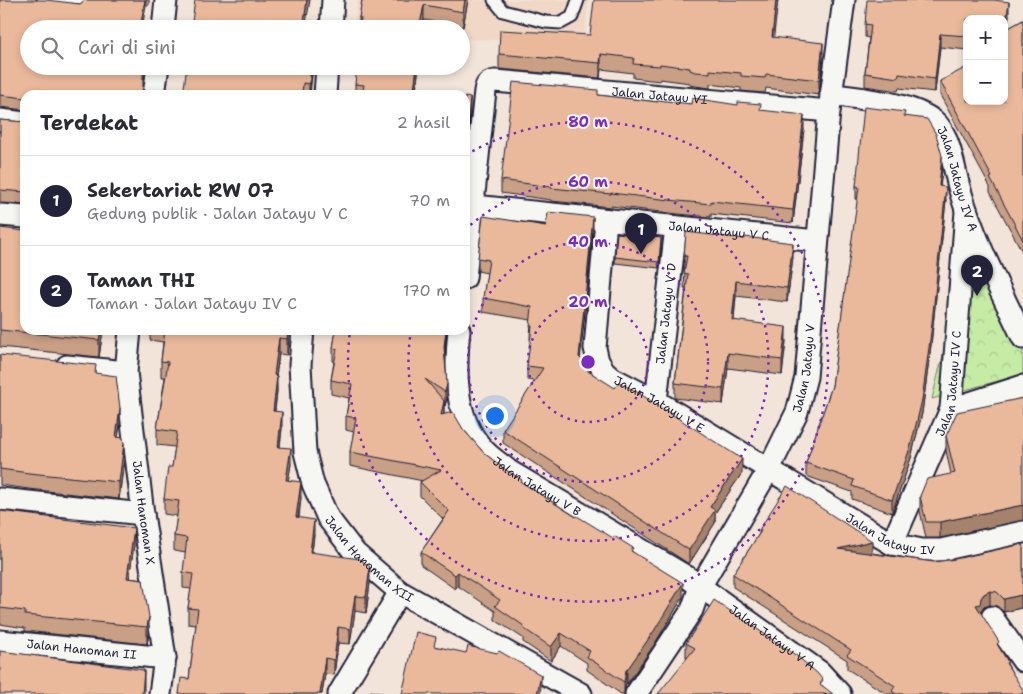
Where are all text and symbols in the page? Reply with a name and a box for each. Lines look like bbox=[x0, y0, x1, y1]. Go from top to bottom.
map controls bbox=[963, 15, 1008, 105]
button: + bbox=[963, 15, 1008, 60]
search box bbox=[20, 20, 470, 75]
icon: search bbox=[38, 34, 66, 62]
text: Cari di sini bbox=[78, 35, 176, 60]
button: − bbox=[963, 60, 1008, 105]
street label: Jalan Jatayu VI bbox=[611, 84, 709, 108]
text: Terdekat bbox=[40, 109, 138, 137]
text: 2 hasil bbox=[397, 112, 450, 133]
text: 80 m bbox=[568, 112, 608, 132]
street label: Jalan Jatayu IV A bbox=[933, 124, 982, 234]
text: 60 m bbox=[568, 172, 608, 192]
text: Sekertariat RW 07 bbox=[87, 178, 274, 203]
text: 1 bbox=[52, 190, 60, 211]
text: 70 m bbox=[409, 190, 450, 211]
text: Gedung publik · Jalan Jatayu V C bbox=[87, 203, 348, 224]
pin: 1 bbox=[625, 213, 657, 254]
street label: Jalan Jatayu V C bbox=[668, 218, 770, 244]
text: 40 m bbox=[568, 232, 608, 252]
pin: 2 bbox=[961, 255, 993, 296]
street label: Jalan Jatayu V D bbox=[652, 262, 680, 365]
text: Taman THI bbox=[87, 268, 195, 293]
text: 2 bbox=[50, 280, 62, 301]
text: 170 m bbox=[403, 280, 450, 301]
text: 20 m bbox=[568, 292, 608, 312]
text: Taman · Jalan Jatayu IV C bbox=[87, 293, 297, 314]
street label: Jalan Jatayu V bbox=[789, 323, 819, 414]
street label: Jalan Jatayu IV C bbox=[932, 330, 965, 439]
centre of rings bbox=[579, 353, 597, 371]
street label: Jalan Jatayu V E bbox=[611, 372, 707, 436]
your location bbox=[482, 403, 508, 429]
street label: Jalan Jatayu V B bbox=[489, 453, 584, 520]
street label: Jalan Hanoman X bbox=[129, 460, 159, 566]
street label: Jalan Jatayu IV bbox=[843, 510, 935, 558]
street label: Jalan Hanoman XII bbox=[321, 513, 416, 606]
street label: Jalan Jatayu V A bbox=[726, 601, 819, 674]
street label: Jalan Hanoman II bbox=[26, 636, 138, 663]

